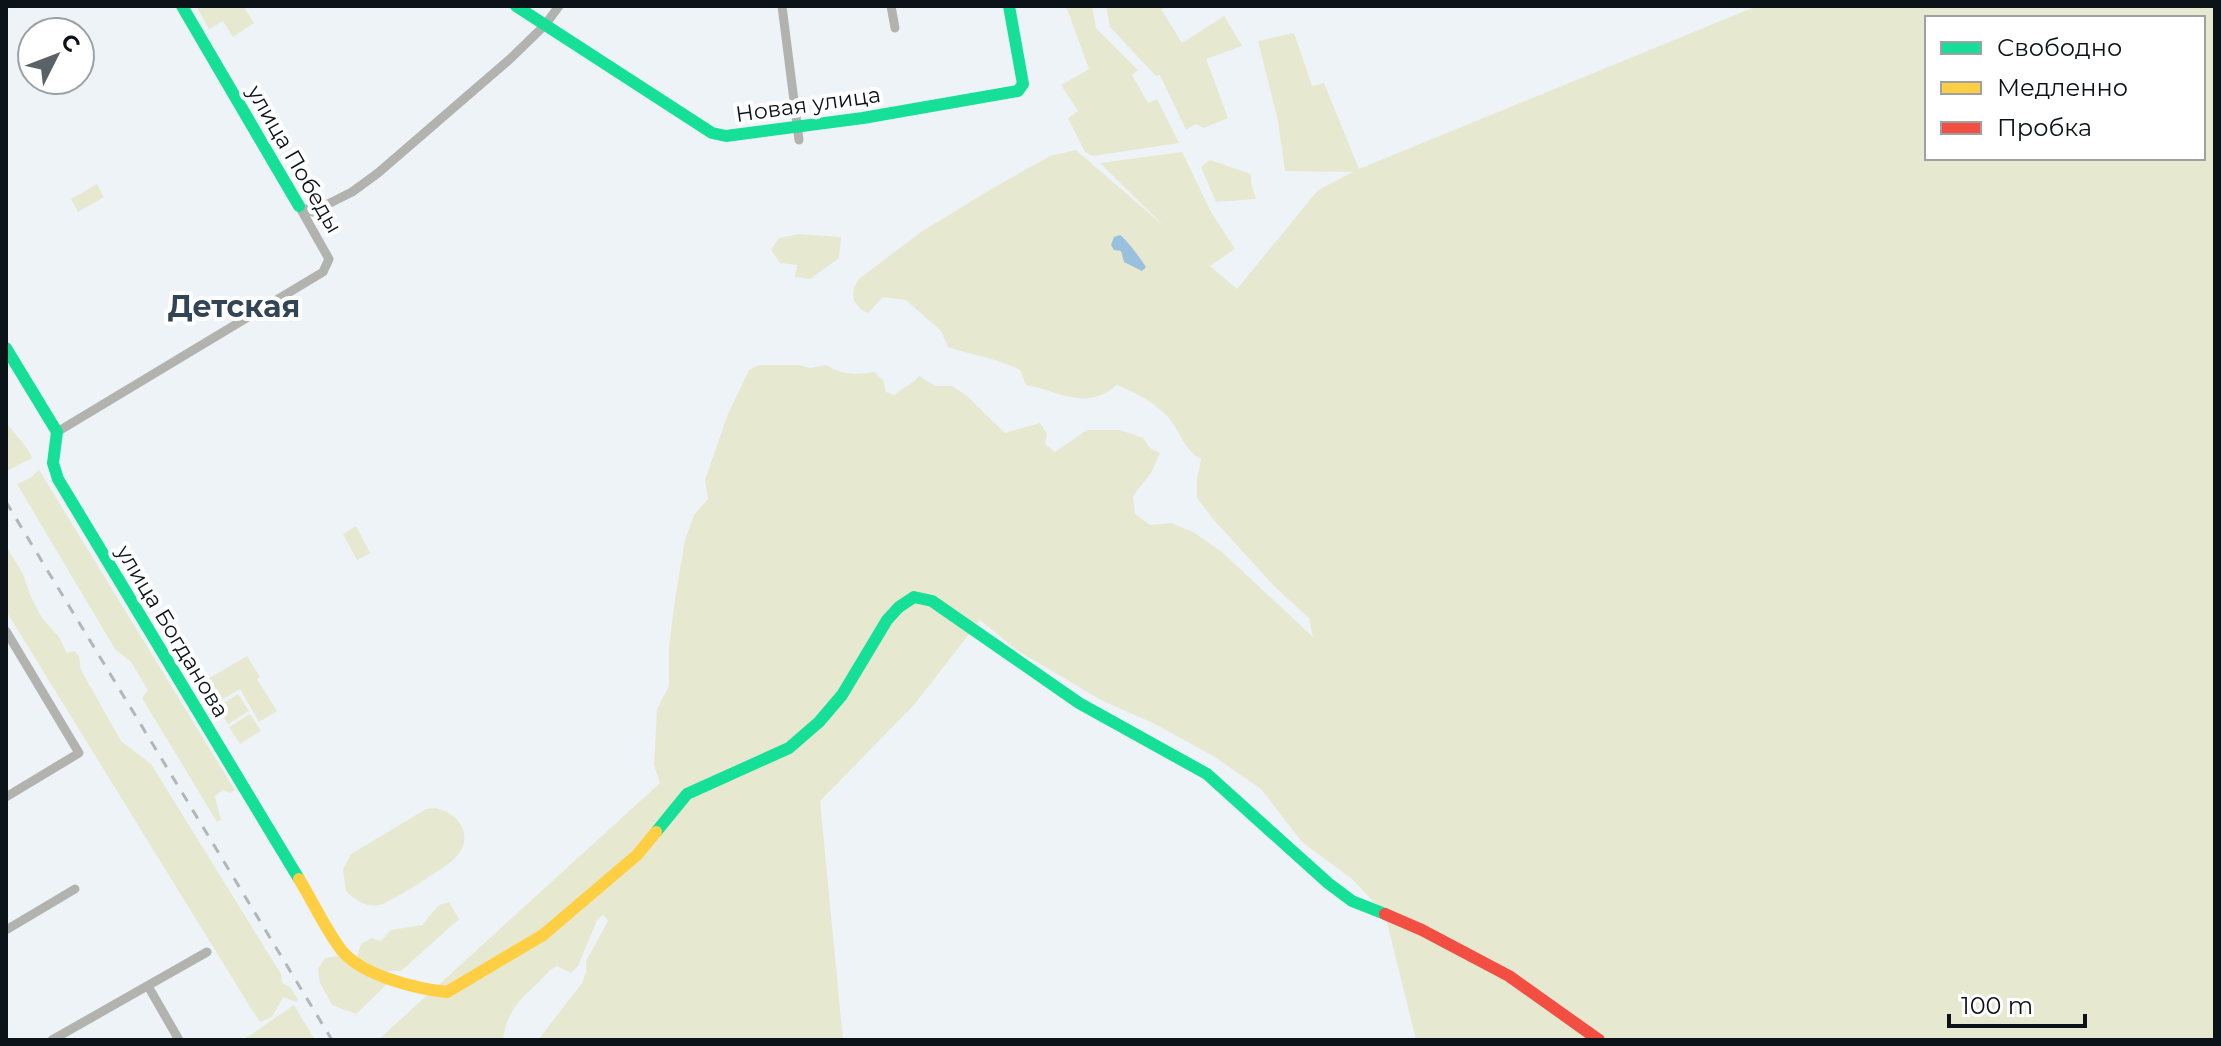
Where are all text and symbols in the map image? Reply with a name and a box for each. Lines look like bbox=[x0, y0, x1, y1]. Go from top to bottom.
north arrow bbox=[16, 16, 96, 96]
legend bbox=[1925, 16, 2205, 160]
text: С bbox=[55, 28, 86, 58]
text: Свободно bbox=[1997, 33, 2122, 62]
text: Медленно bbox=[1997, 73, 2128, 102]
street label: улица Победы bbox=[241, 80, 348, 238]
street label: Новая улица bbox=[734, 81, 882, 128]
text: Пробка bbox=[1997, 113, 2092, 142]
district label: Детская bbox=[168, 288, 300, 325]
street label: улица Богданова bbox=[110, 539, 235, 722]
scale bar bbox=[1949, 978, 2085, 1028]
text: 100 m bbox=[1961, 991, 2033, 1020]

